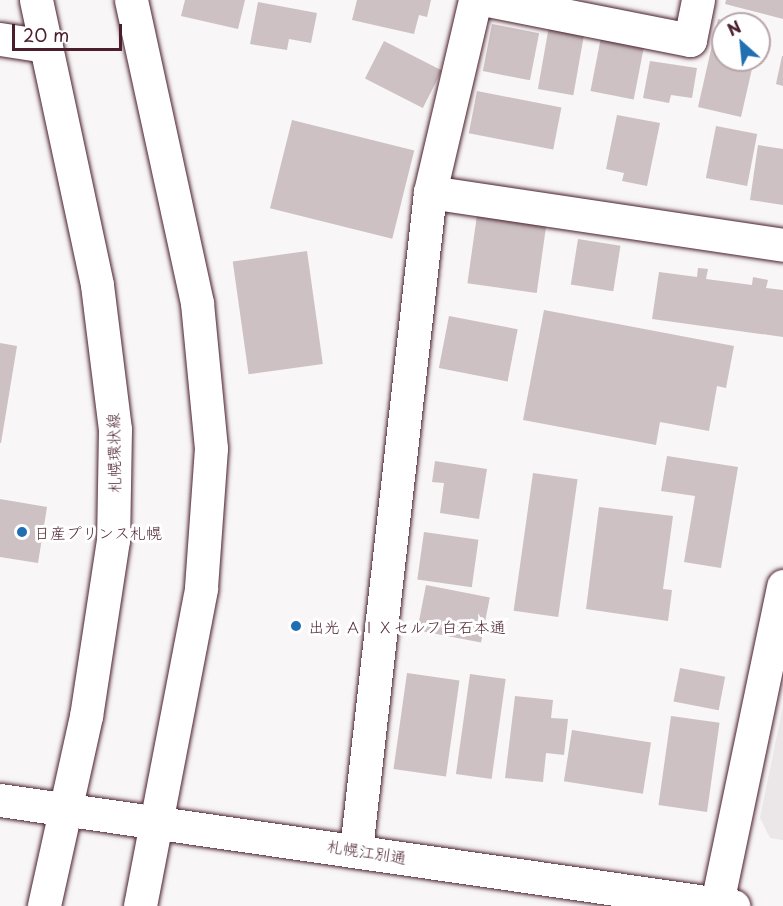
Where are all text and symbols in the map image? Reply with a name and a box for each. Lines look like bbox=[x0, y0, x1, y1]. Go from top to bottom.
scale bar bbox=[15, 12, 124, 50]
north arrow bbox=[711, 12, 771, 72]
text: N bbox=[723, 14, 745, 41]
text: 20 m bbox=[23, 21, 69, 48]
street label: 札幌環状線 bbox=[103, 413, 123, 493]
place label: 日産プリンス札幌 bbox=[34, 522, 162, 542]
marker: 日産プリンス札幌 bbox=[15, 525, 29, 539]
place label: 出光 ＡＩＸセルフ白石本通 bbox=[308, 616, 505, 636]
marker: 出光 ＡＩＸセルフ白石本通 bbox=[289, 619, 303, 633]
street label: 札幌江別通 bbox=[326, 835, 408, 867]

